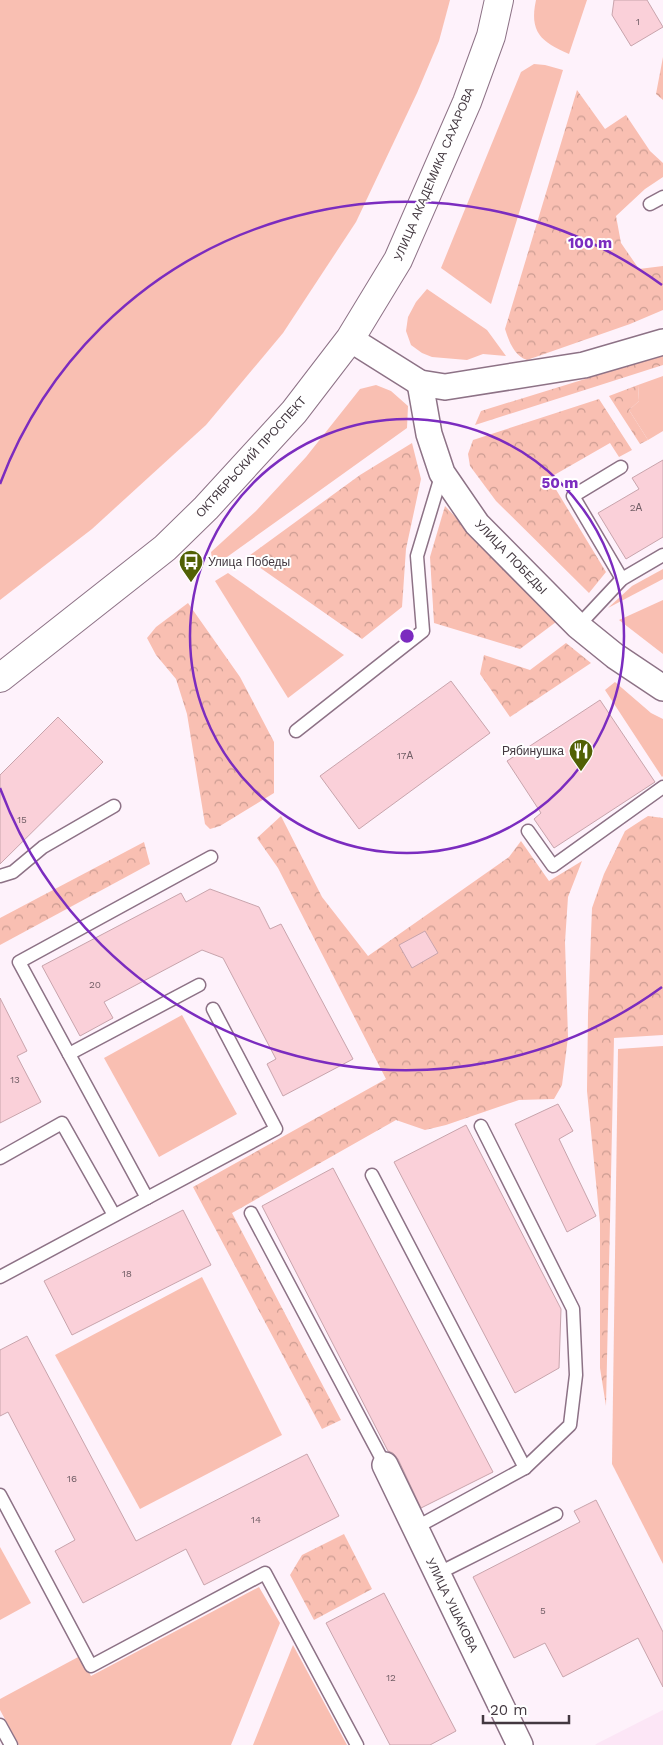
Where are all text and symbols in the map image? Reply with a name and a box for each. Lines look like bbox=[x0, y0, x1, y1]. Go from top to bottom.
house number: 1 bbox=[636, 16, 640, 27]
street label: УЛИЦА АКАДЕМИКА САХАРОВА bbox=[391, 85, 477, 263]
text: 100 m bbox=[568, 234, 612, 252]
street label: ОКТЯБРЬСКИЙ ПРОСПЕКТ bbox=[192, 392, 309, 520]
text: 50 m bbox=[542, 474, 578, 492]
house number: 2А bbox=[630, 502, 643, 513]
street label: УЛИЦА ПОБЕДЫ bbox=[472, 517, 550, 597]
bus stop icon: Улица Победы bbox=[178, 549, 204, 583]
place label: Улица Победы bbox=[208, 555, 290, 569]
centre of rings bbox=[398, 627, 416, 645]
restaurant icon: Рябинушка bbox=[568, 738, 594, 772]
place label: Рябинушка bbox=[502, 744, 564, 758]
house number: 17А bbox=[397, 750, 413, 761]
house number: 15 bbox=[17, 814, 27, 825]
house number: 20 bbox=[89, 979, 101, 990]
house number: 13 bbox=[10, 1074, 20, 1085]
house number: 18 bbox=[122, 1268, 132, 1279]
house number: 16 bbox=[67, 1473, 77, 1484]
house number: 14 bbox=[251, 1514, 261, 1525]
street label: УЛИЦА УШАКОВА bbox=[423, 1556, 481, 1654]
house number: 5 bbox=[540, 1605, 546, 1616]
house number: 12 bbox=[386, 1672, 396, 1683]
scale bar bbox=[483, 1692, 569, 1724]
text: 20 m bbox=[490, 1701, 528, 1719]

